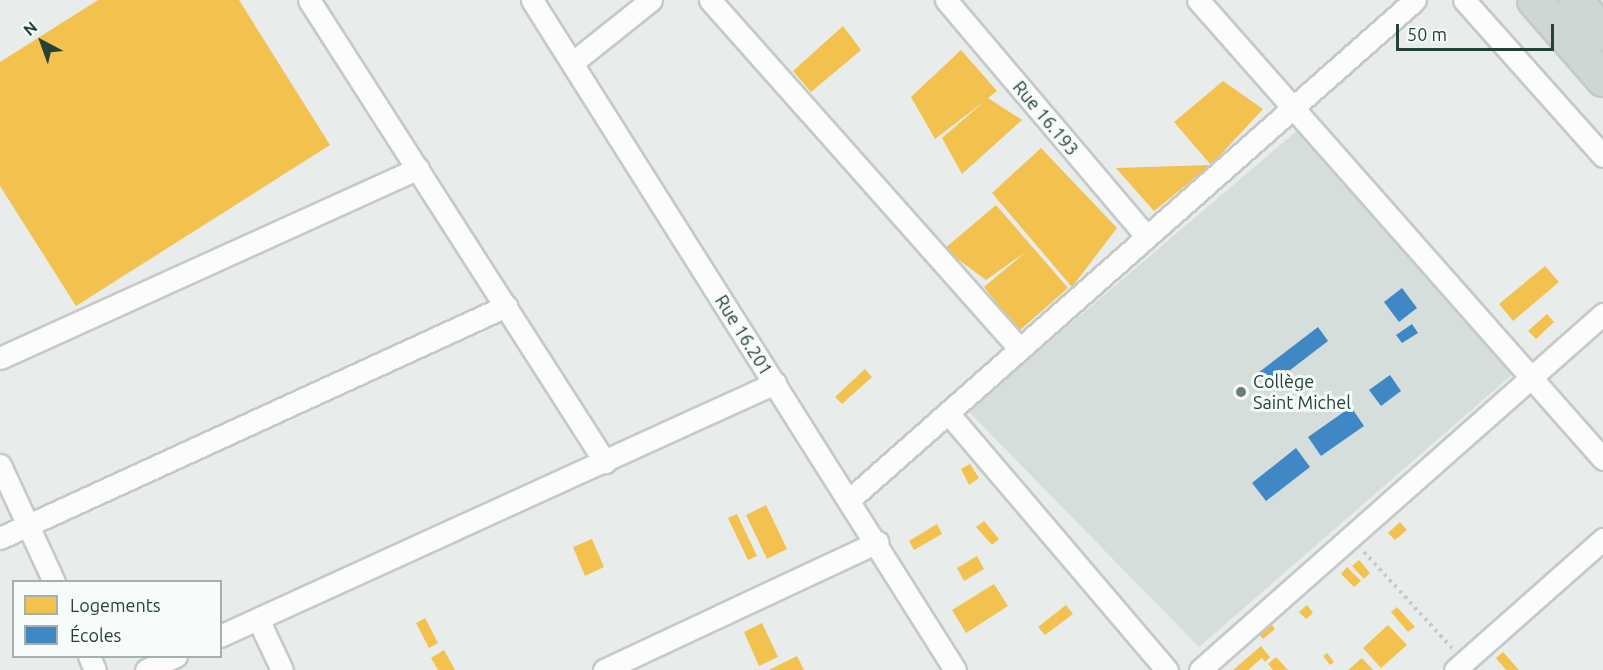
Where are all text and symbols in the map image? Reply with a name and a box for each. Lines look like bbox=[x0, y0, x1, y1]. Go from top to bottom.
north arrow bbox=[12, 12, 72, 72]
scale bar bbox=[1399, 12, 1556, 50]
text: N bbox=[20, 18, 41, 39]
text: 50 m bbox=[1407, 24, 1447, 44]
street label: Rue 16.193 bbox=[1009, 76, 1083, 160]
street label: Rue 16.201 bbox=[711, 291, 777, 379]
place label: Collège Saint Michel bbox=[1253, 371, 1351, 413]
marker: Collège Saint Michel bbox=[1234, 385, 1248, 399]
legend bbox=[12, 580, 222, 658]
text: Logements bbox=[70, 595, 161, 615]
text: Écoles bbox=[70, 625, 121, 645]

